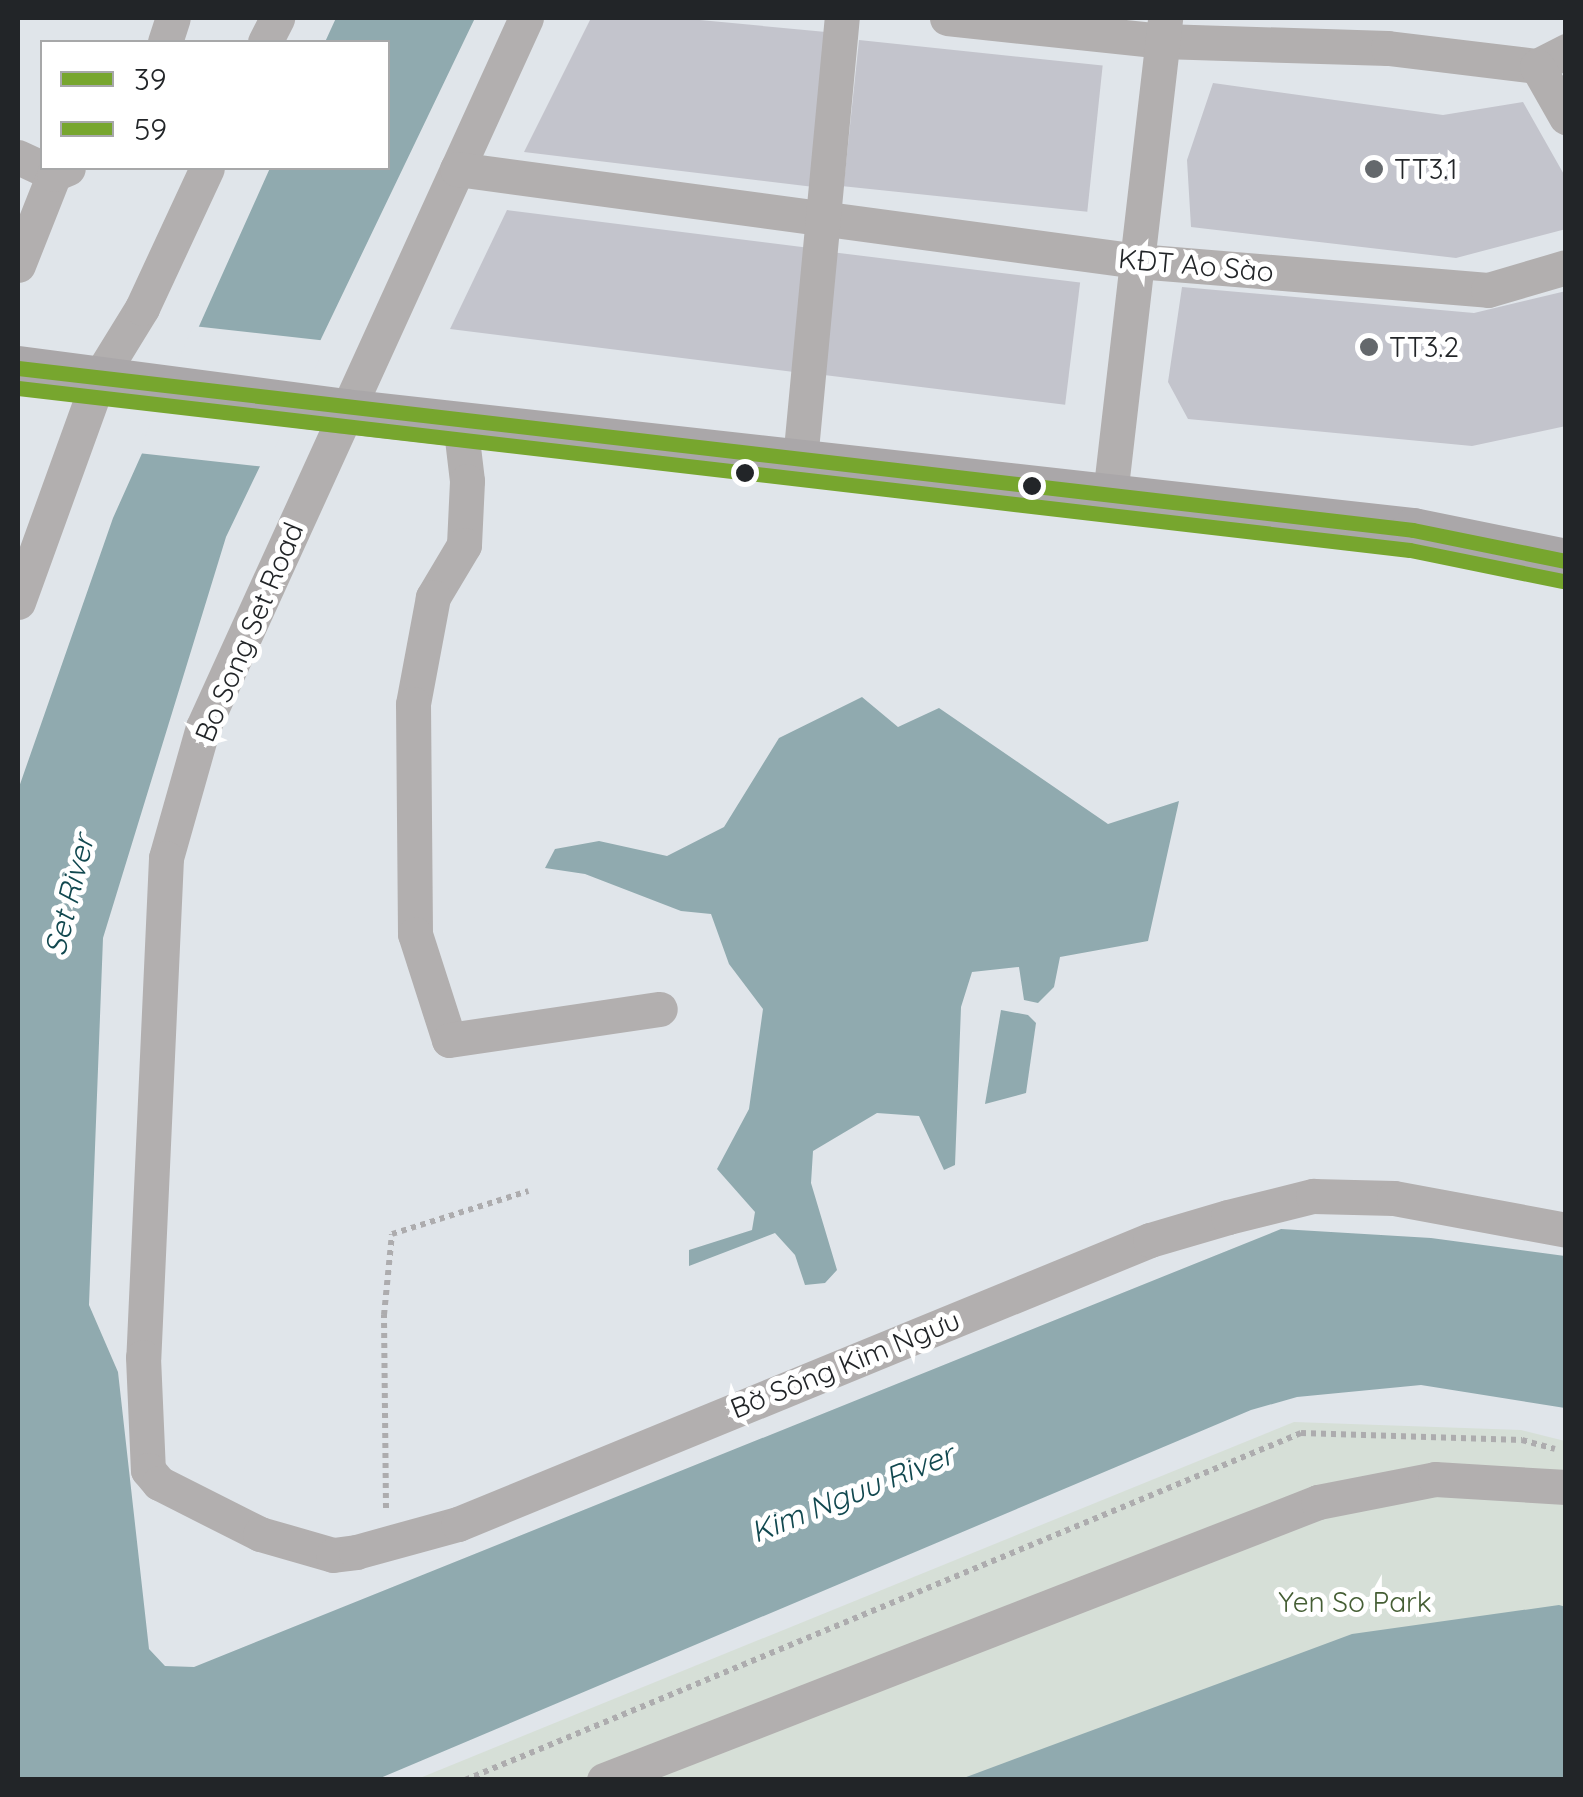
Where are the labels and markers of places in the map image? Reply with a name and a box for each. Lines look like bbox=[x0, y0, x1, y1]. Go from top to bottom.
place label: TT3.1 bbox=[1394, 152, 1458, 186]
marker: TT3.1 bbox=[1363, 158, 1385, 180]
place label: TT3.2 bbox=[1389, 330, 1459, 364]
marker: TT3.2 bbox=[1358, 336, 1380, 358]
unlabelled marker bbox=[735, 463, 755, 483]
unlabelled marker bbox=[1022, 476, 1042, 496]

